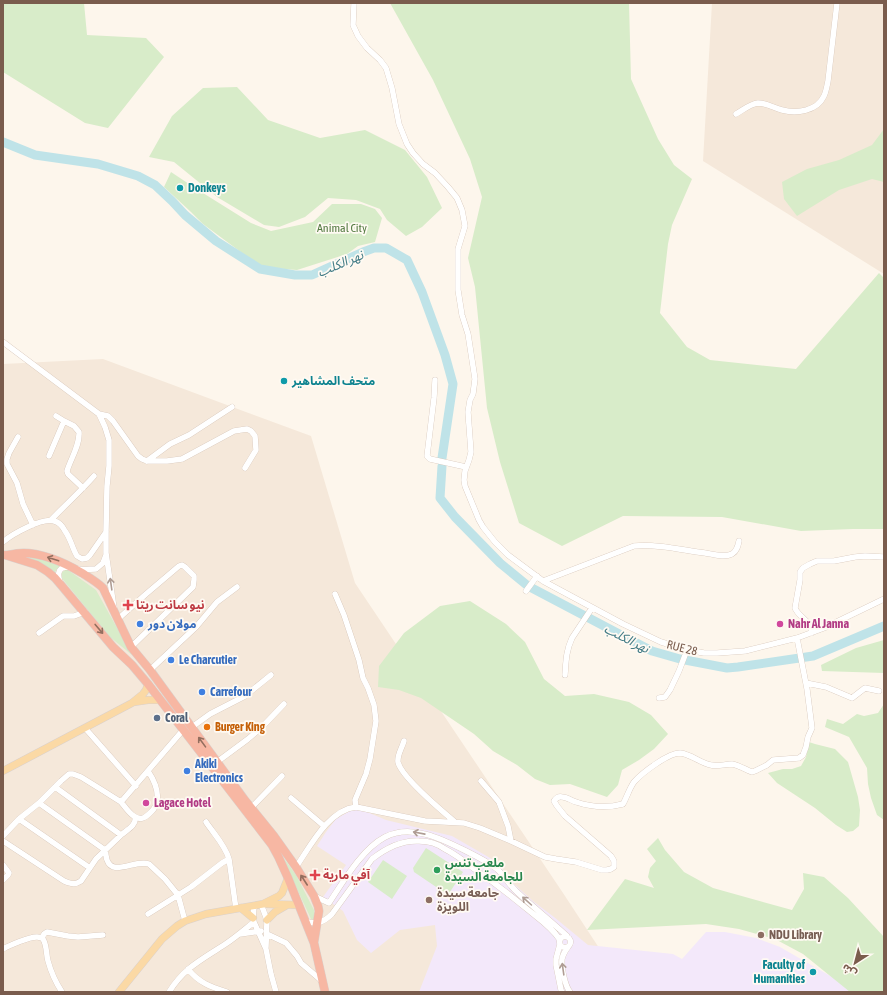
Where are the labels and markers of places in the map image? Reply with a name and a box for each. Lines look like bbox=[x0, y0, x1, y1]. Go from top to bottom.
place label: Donkeys bbox=[188, 181, 226, 195]
marker: Donkeys bbox=[175, 183, 185, 193]
place label: متحف المشاهير bbox=[291, 374, 375, 388]
marker: متحف المشاهير bbox=[279, 376, 289, 386]
place label: نيو سانت ريتا bbox=[136, 598, 205, 612]
marker: نيو سانت ريتا bbox=[123, 600, 133, 610]
place label: مولان دور bbox=[147, 617, 196, 631]
place label: Nahr Al Janna bbox=[788, 617, 849, 631]
marker: مولان دور bbox=[135, 619, 145, 629]
marker: Nahr Al Janna bbox=[775, 619, 785, 629]
place label: Le Charcutier bbox=[179, 653, 237, 667]
marker: Le Charcutier bbox=[166, 655, 176, 665]
place label: Carrefour bbox=[210, 685, 252, 699]
marker: Carrefour bbox=[197, 687, 207, 697]
place label: Coral bbox=[165, 711, 189, 725]
marker: Coral bbox=[152, 713, 162, 723]
place label: Burger King bbox=[215, 720, 266, 734]
marker: Burger King bbox=[202, 722, 212, 732]
place label: Akiki Electronics bbox=[194, 757, 244, 785]
marker: Akiki Electronics bbox=[182, 766, 192, 776]
place label: Lagace Hotel bbox=[154, 796, 212, 810]
marker: Lagace Hotel bbox=[141, 798, 151, 808]
place label: ملعب تنس للجامعة السيدة bbox=[445, 856, 523, 884]
marker: ملعب تنس للجامعة السيدة bbox=[432, 865, 442, 875]
place label: آفي مارية bbox=[323, 868, 371, 885]
marker: آفي مارية bbox=[310, 870, 320, 880]
place label: جامعة سيدة اللويزة bbox=[437, 886, 500, 914]
marker: جامعة سيدة اللويزة bbox=[424, 895, 434, 905]
place label: NDU Library bbox=[769, 928, 822, 942]
marker: NDU Library bbox=[756, 930, 766, 940]
place label: Faculty of Humanities bbox=[754, 958, 806, 986]
marker: Faculty of Humanities bbox=[808, 967, 818, 977]

